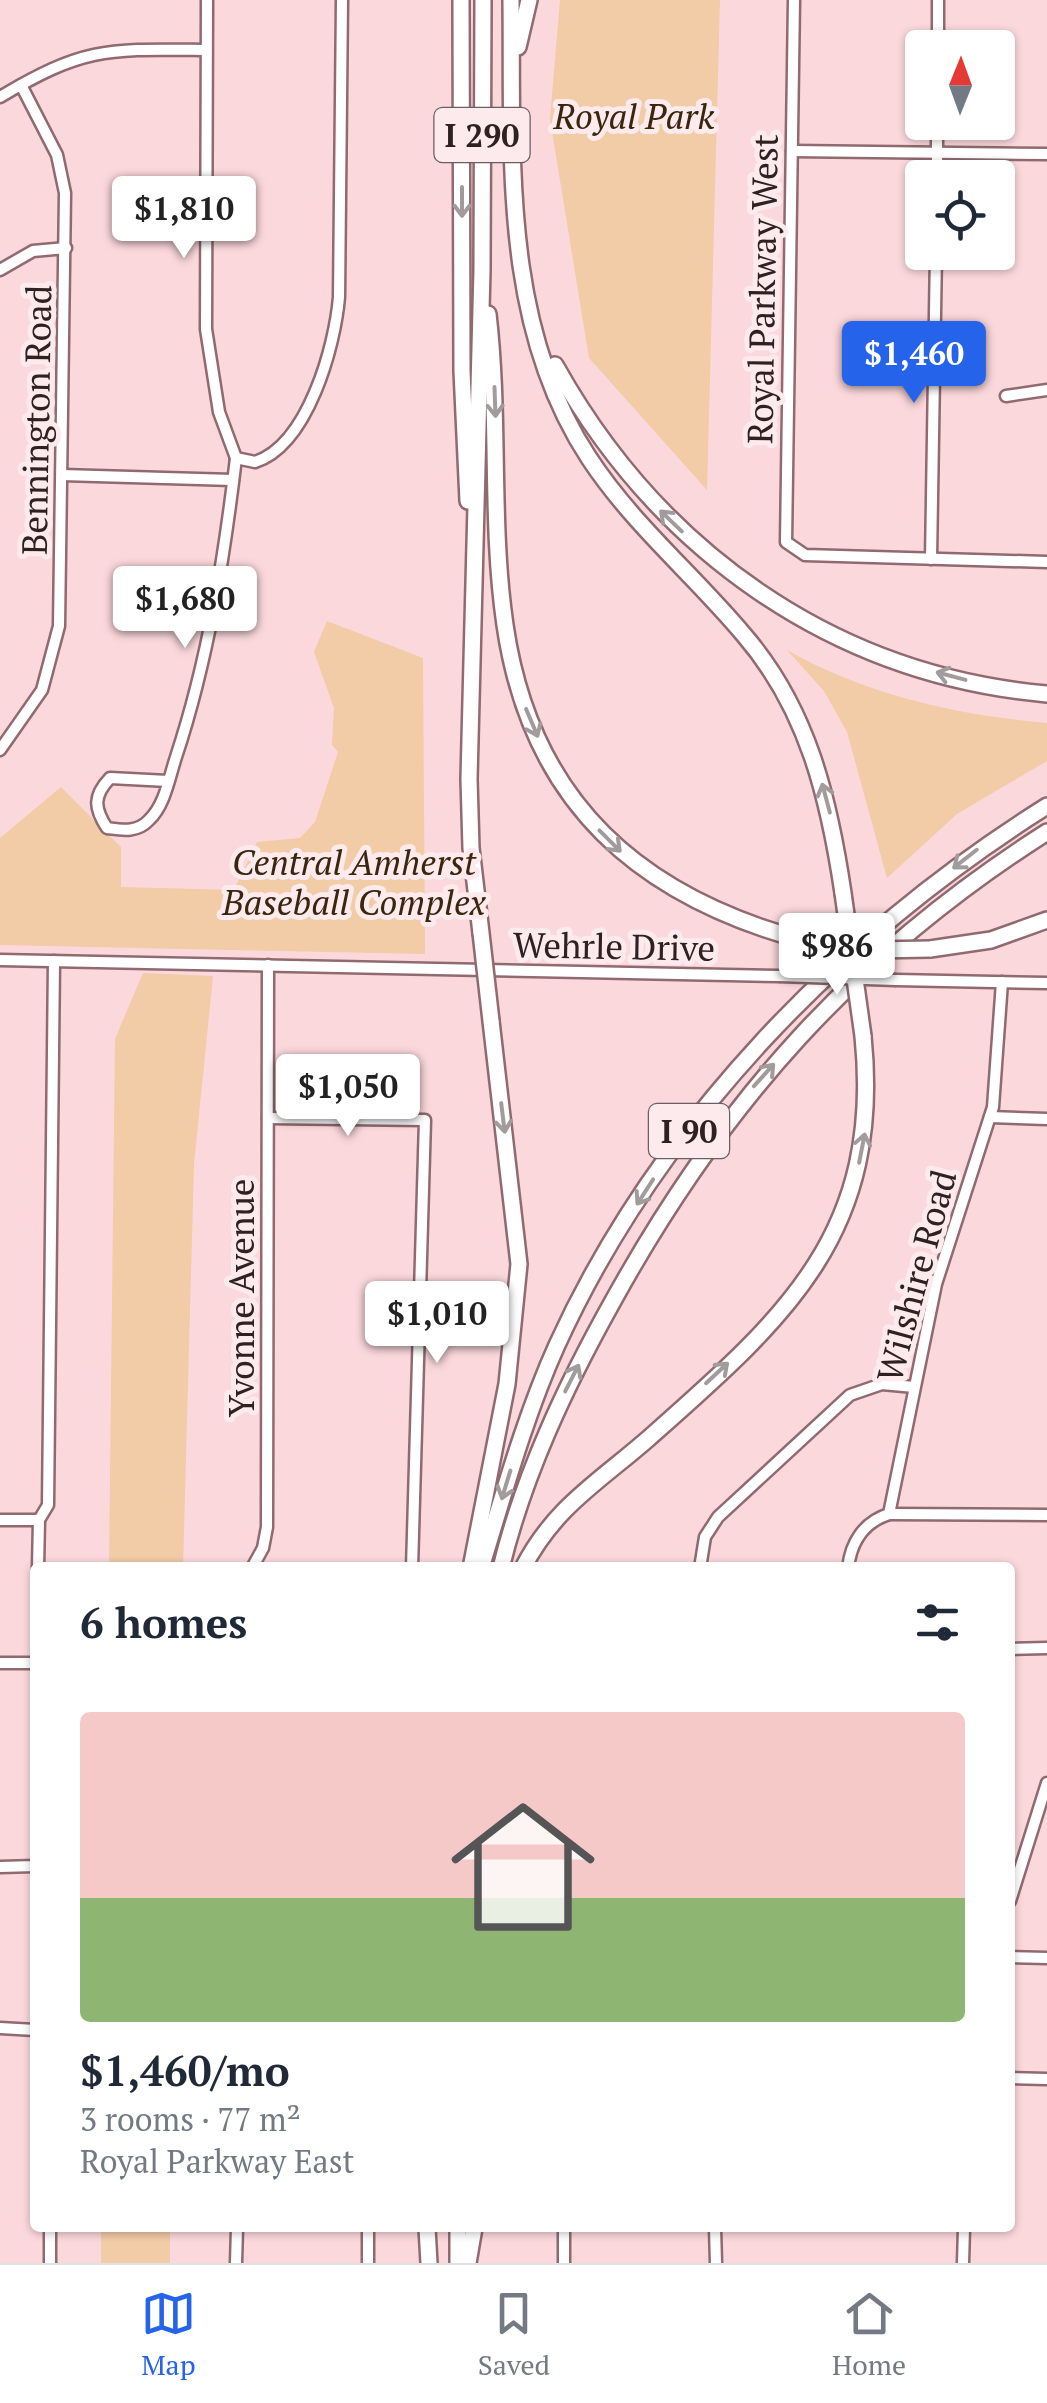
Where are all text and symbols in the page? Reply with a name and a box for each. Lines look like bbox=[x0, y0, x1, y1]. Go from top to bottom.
north arrow bbox=[905, 30, 1015, 140]
map controls bbox=[905, 30, 1015, 270]
park label: Royal Park bbox=[553, 93, 715, 139]
road number: I 290 bbox=[434, 108, 530, 162]
street label: Royal Parkway West bbox=[736, 134, 788, 444]
button: locate bbox=[905, 160, 1015, 270]
pin: $1,810 bbox=[103, 176, 265, 261]
one-way arrow bbox=[453, 186, 472, 218]
text: $1,810 bbox=[134, 187, 234, 229]
street label: Bennington Road bbox=[11, 285, 61, 555]
pin: $1,460 bbox=[833, 321, 995, 406]
text: $1,460 bbox=[864, 332, 964, 374]
one-way arrow bbox=[485, 386, 504, 418]
one-way arrow bbox=[659, 509, 683, 533]
pin: $1,680 bbox=[104, 566, 266, 651]
text: $1,680 bbox=[135, 577, 235, 619]
one-way arrow bbox=[936, 666, 967, 685]
one-way arrow bbox=[524, 707, 542, 738]
one-way arrow bbox=[815, 782, 834, 814]
one-way arrow bbox=[598, 828, 622, 852]
park label: Central Amherst Baseball Complex bbox=[221, 839, 487, 925]
one-way arrow bbox=[953, 848, 979, 870]
pin: $986 bbox=[778, 913, 896, 998]
street label: Wehrle Drive bbox=[513, 921, 715, 971]
text: $986 bbox=[801, 924, 873, 966]
pin: $1,050 bbox=[267, 1054, 429, 1139]
one-way arrow bbox=[752, 1063, 775, 1088]
text: $1,050 bbox=[298, 1065, 398, 1107]
one-way arrow bbox=[494, 1101, 513, 1134]
road number: I 90 bbox=[649, 1104, 729, 1158]
one-way arrow bbox=[853, 1133, 872, 1165]
street label: Wilshire Road bbox=[866, 1165, 966, 1387]
one-way arrow bbox=[634, 1178, 655, 1206]
street label: Yvonne Avenue bbox=[218, 1179, 264, 1417]
pin: $1,010 bbox=[356, 1281, 518, 1366]
text: $1,010 bbox=[387, 1292, 487, 1334]
one-way arrow bbox=[705, 1361, 729, 1385]
one-way arrow bbox=[563, 1364, 582, 1394]
one-way arrow bbox=[496, 1469, 514, 1500]
text: 6 homes bbox=[80, 1594, 247, 1650]
icon: filters bbox=[910, 1595, 965, 1650]
icon: home bbox=[433, 1777, 613, 1957]
text: $1,460/mo bbox=[80, 2042, 290, 2098]
text: 3 rooms · 77 m² bbox=[80, 2098, 301, 2140]
text: Royal Parkway East bbox=[80, 2140, 355, 2182]
tab: Map bbox=[141, 2286, 196, 2383]
tab: Saved bbox=[478, 2286, 550, 2383]
tab: Home bbox=[832, 2286, 906, 2383]

